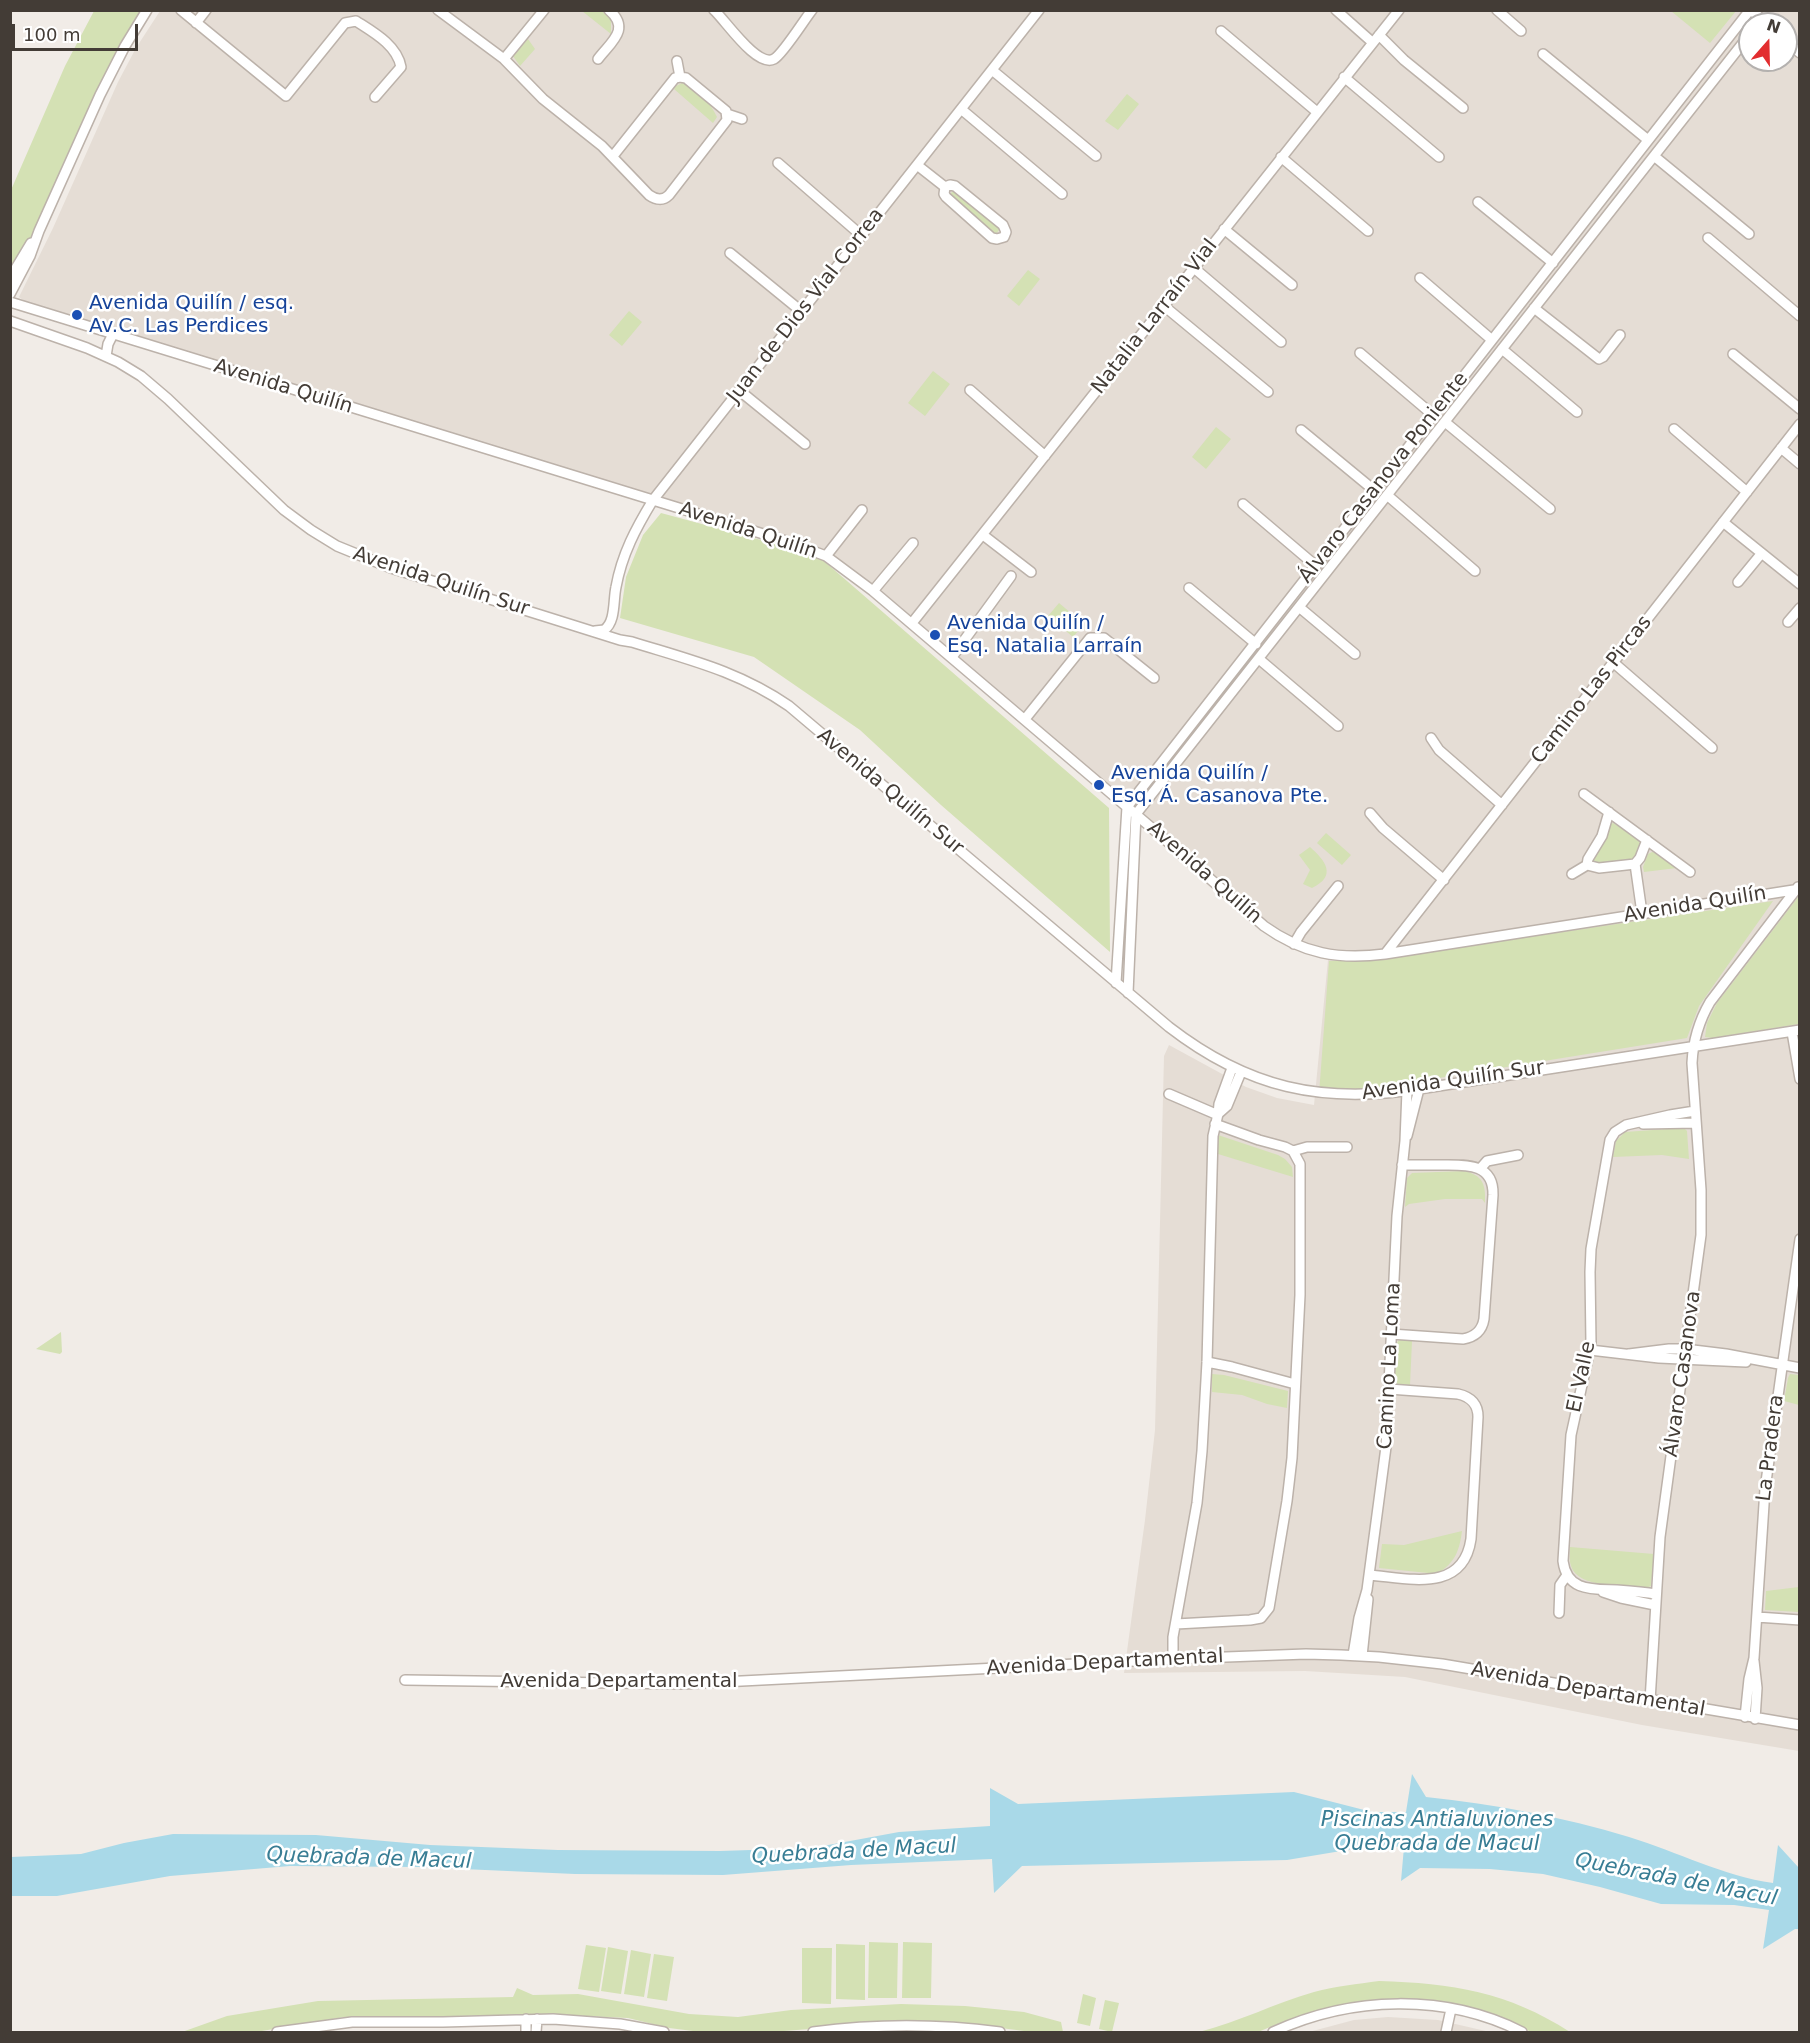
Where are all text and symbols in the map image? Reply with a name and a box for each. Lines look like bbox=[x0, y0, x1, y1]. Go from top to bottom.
scale bar bbox=[15, 12, 141, 50]
north arrow bbox=[1738, 12, 1798, 72]
text: N bbox=[1764, 15, 1783, 38]
text: 100 m bbox=[23, 24, 81, 45]
street label: Juan de Dios Vial Correa bbox=[722, 204, 890, 408]
street label: Natalia Larraín Vial bbox=[1087, 235, 1223, 399]
place label: Avenida Quilín / esq. Av.C. Las Perdices bbox=[89, 292, 294, 339]
marker: Avenida Quilín / esq. Av.C. Las Perdices bbox=[70, 308, 84, 322]
street label: Avenida Quilín bbox=[211, 354, 355, 420]
street label: Álvaro Casanova Poniente bbox=[1294, 368, 1474, 588]
street label: Avenida Quilín bbox=[676, 497, 820, 565]
street label: Avenida Quilín Sur bbox=[350, 542, 532, 622]
street label: Camino Las Pircas bbox=[1527, 611, 1657, 769]
place label: Avenida Quilín / Esq. Natalia Larraín bbox=[947, 612, 1142, 659]
marker: Avenida Quilín / Esq. Natalia Larraín bbox=[928, 628, 942, 642]
street label: Avenida Quilín Sur bbox=[812, 724, 968, 860]
place label: Avenida Quilín / Esq. Á. Casanova Pte. bbox=[1111, 762, 1328, 809]
marker: Avenida Quilín / Esq. Á. Casanova Pte. bbox=[1092, 778, 1106, 792]
street label: Avenida Quilín bbox=[1142, 817, 1266, 929]
street label: Avenida Quilín bbox=[1622, 882, 1768, 928]
street label: Avenida Quilín Sur bbox=[1360, 1056, 1546, 1106]
street label: Camino La Loma bbox=[1374, 1282, 1406, 1450]
street label: Álvaro Casanova bbox=[1659, 1289, 1707, 1459]
street label: El Valle bbox=[1563, 1339, 1601, 1415]
street label: La Pradera bbox=[1753, 1393, 1789, 1503]
street label: Avenida Departamental bbox=[986, 1645, 1224, 1681]
street label: Avenida Departamental bbox=[1469, 1658, 1707, 1722]
street label: Avenida Departamental bbox=[500, 1670, 738, 1694]
water label: Piscinas Antialuviones Quebrada de Macul bbox=[1321, 1808, 1553, 1858]
water label: Quebrada de Macul bbox=[751, 1834, 957, 1870]
water label: Quebrada de Macul bbox=[266, 1843, 472, 1875]
water label: Quebrada de Macul bbox=[1573, 1848, 1779, 1912]

